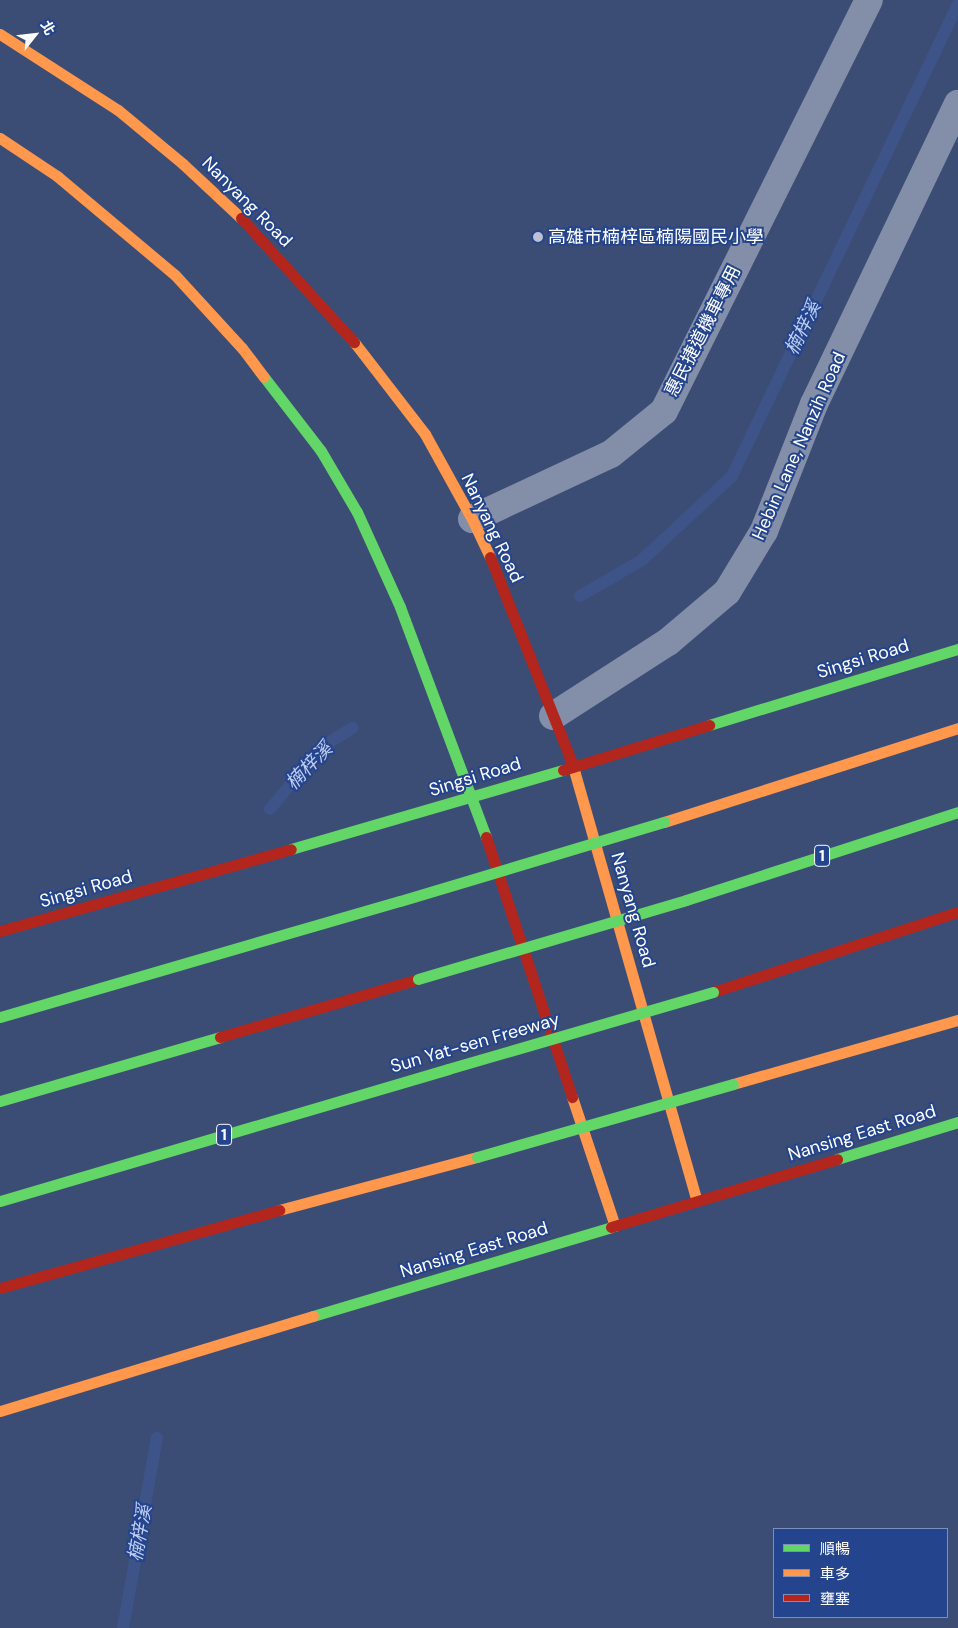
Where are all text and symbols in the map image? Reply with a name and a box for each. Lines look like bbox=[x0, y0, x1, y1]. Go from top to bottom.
north arrow bbox=[10, 10, 60, 60]
text: 北 bbox=[37, 17, 59, 38]
street label: Nanyang Road bbox=[197, 152, 297, 252]
place label: 高雄市楠梓區楠陽國民小學 bbox=[548, 226, 764, 248]
marker: 高雄市楠梓區楠陽國民小學 bbox=[532, 231, 544, 243]
street label: 惠民捷道機車專用 bbox=[661, 262, 745, 400]
water label: 楠梓溪 bbox=[780, 297, 826, 359]
street label: Hebin Lane, Nanzih Road bbox=[748, 349, 850, 543]
street label: Nanyang Road bbox=[456, 470, 528, 586]
street label: Singsi Road bbox=[814, 635, 912, 683]
water label: 楠梓溪 bbox=[281, 738, 337, 794]
street label: Singsi Road bbox=[426, 753, 524, 801]
road number: 1 bbox=[813, 842, 831, 869]
street label: Nanyang Road bbox=[606, 850, 660, 970]
street label: Singsi Road bbox=[37, 866, 135, 912]
street label: Sun Yat-sen Freeway bbox=[388, 1009, 562, 1077]
street label: Nansing East Road bbox=[785, 1100, 939, 1166]
road number: 1 bbox=[215, 1122, 233, 1148]
street label: Nansing East Road bbox=[397, 1217, 551, 1283]
water label: 楠梓溪 bbox=[124, 1503, 156, 1563]
legend bbox=[773, 1528, 948, 1618]
text: 順暢 bbox=[820, 1539, 850, 1559]
text: 車多 bbox=[820, 1564, 850, 1584]
text: 壅塞 bbox=[820, 1589, 850, 1609]

